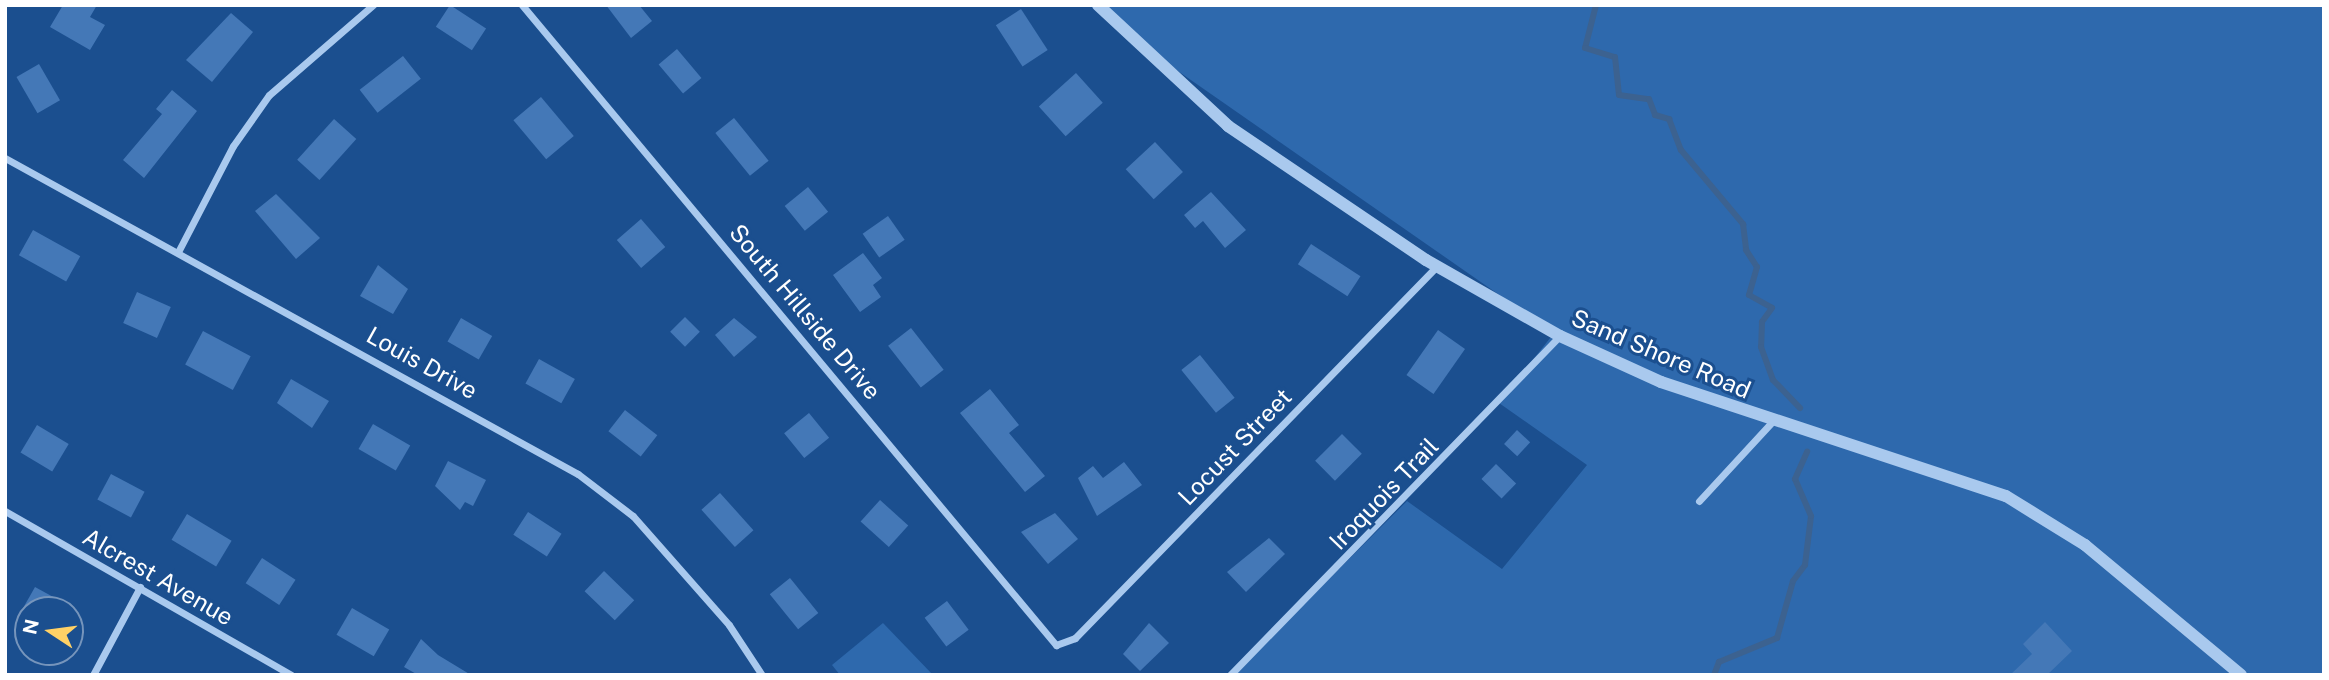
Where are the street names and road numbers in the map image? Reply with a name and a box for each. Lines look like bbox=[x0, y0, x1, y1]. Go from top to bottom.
street label: South Hillside Drive bbox=[723, 218, 887, 406]
street label: Sand Shore Road bbox=[1567, 303, 1755, 405]
street label: Louis Drive bbox=[362, 321, 482, 405]
street label: Locust Street bbox=[1172, 383, 1298, 511]
street label: Iroquois Trail bbox=[1324, 432, 1444, 556]
street label: Alcrest Avenue bbox=[78, 522, 238, 632]

